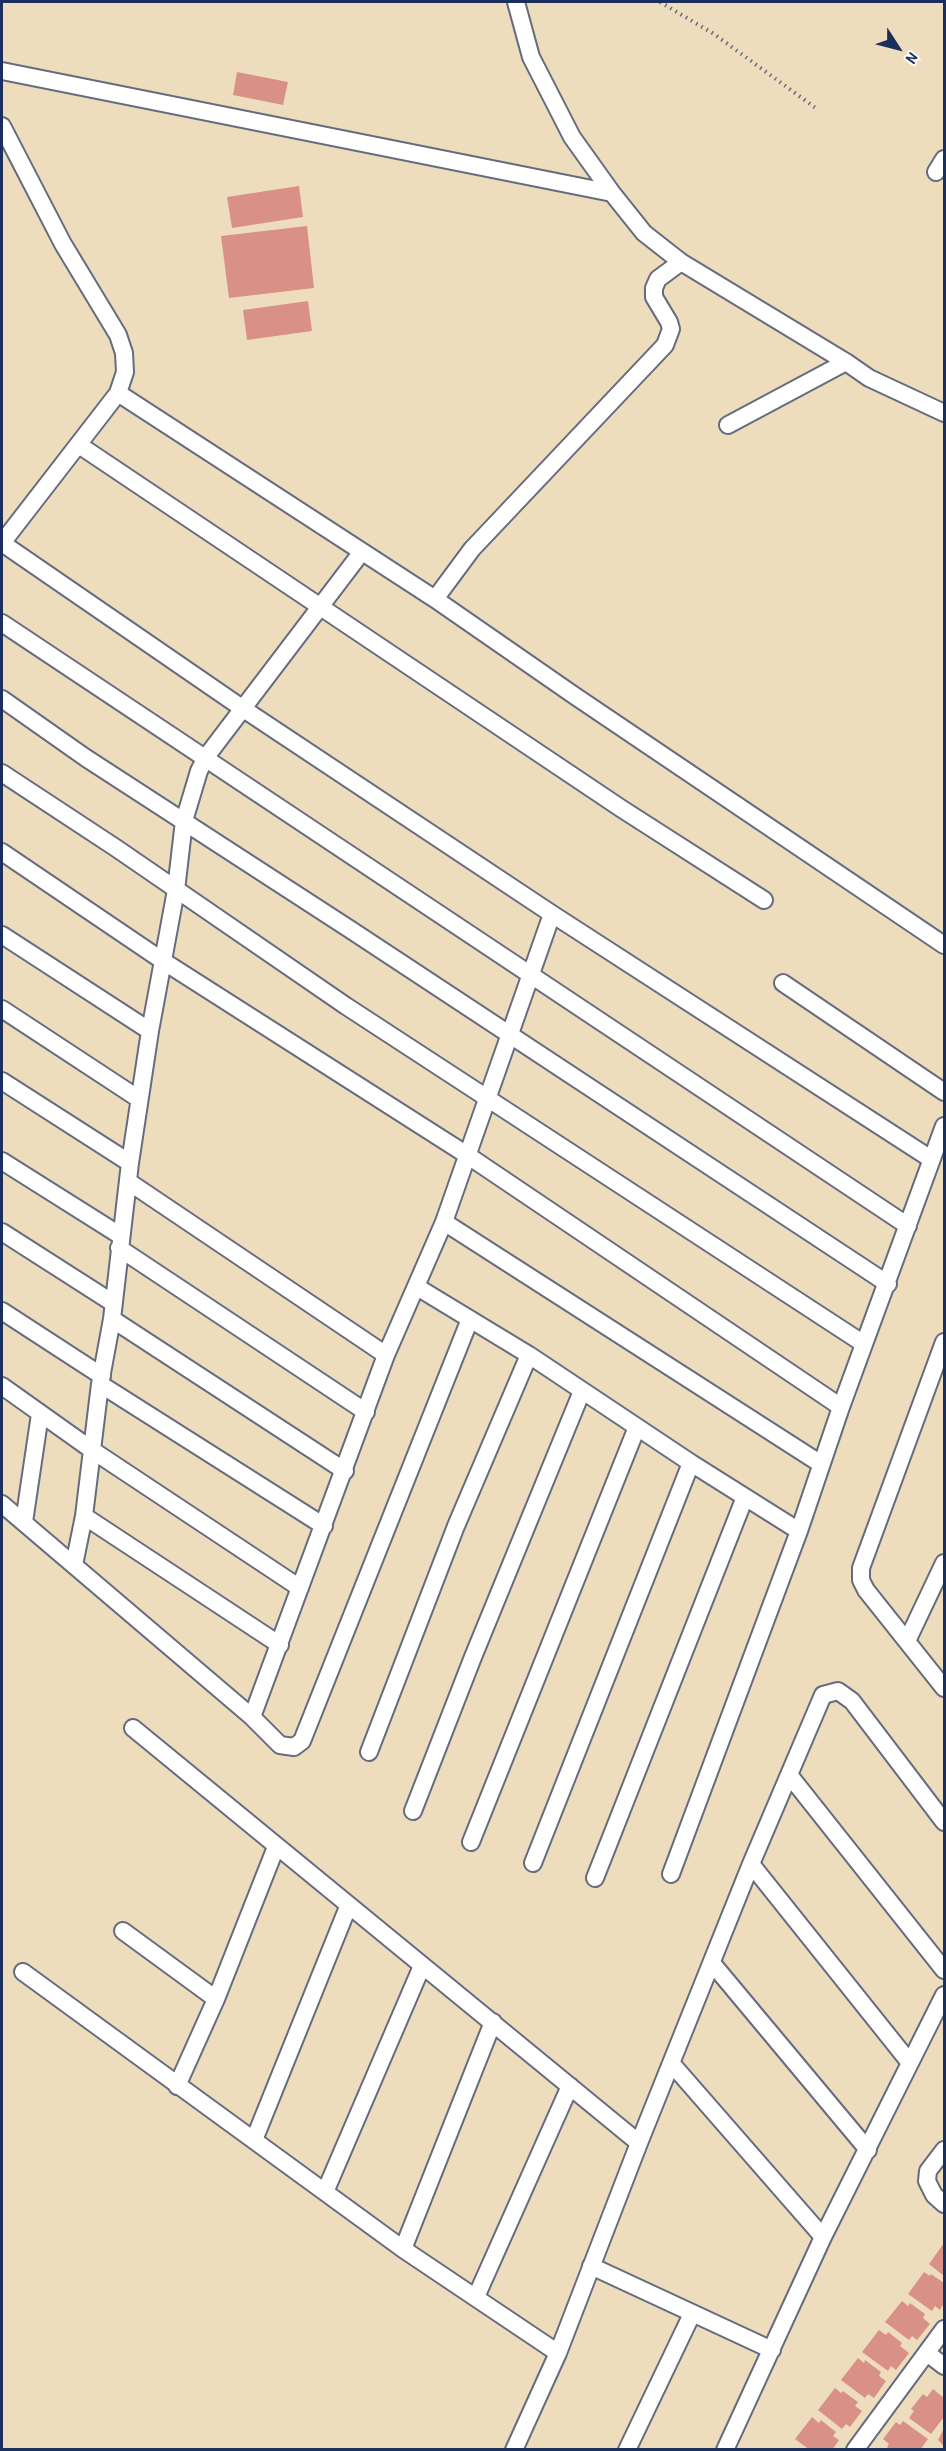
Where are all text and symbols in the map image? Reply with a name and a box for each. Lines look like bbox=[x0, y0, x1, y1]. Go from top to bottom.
north arrow bbox=[868, 18, 928, 78]
text: N bbox=[901, 49, 924, 68]

